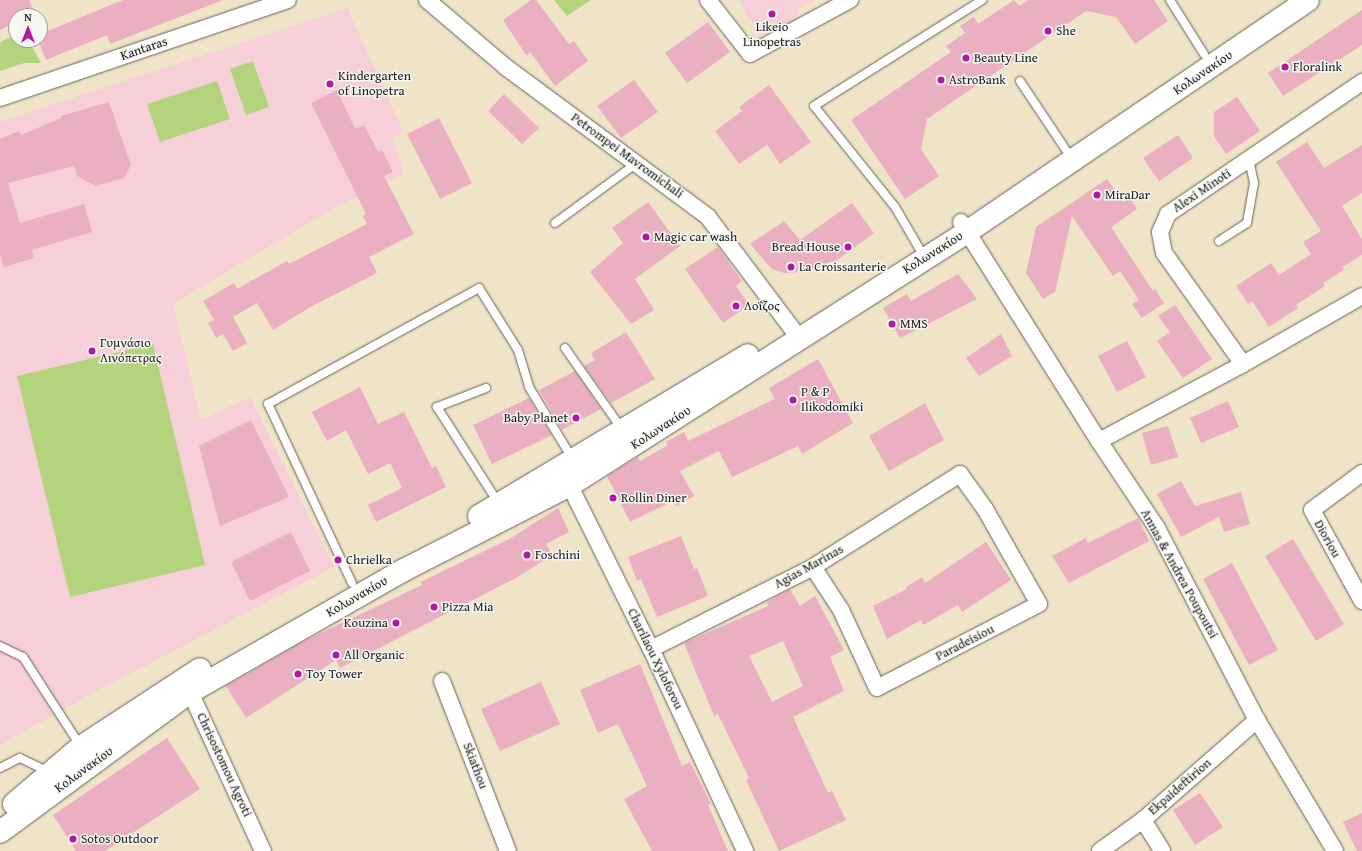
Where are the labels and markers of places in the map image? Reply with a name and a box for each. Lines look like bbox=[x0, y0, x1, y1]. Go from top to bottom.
marker: Likeio Linopetras bbox=[767, 9, 777, 19]
place label: Likeio Linopetras bbox=[743, 20, 801, 51]
place label: She bbox=[1056, 23, 1076, 39]
marker: She bbox=[1043, 26, 1053, 36]
place label: Beauty Line bbox=[974, 50, 1038, 66]
marker: Beauty Line bbox=[961, 53, 971, 63]
place label: Floralink bbox=[1293, 59, 1342, 75]
marker: Floralink bbox=[1280, 62, 1290, 72]
place label: Kindergarten of Linopetra bbox=[338, 69, 411, 100]
place label: AstroBank bbox=[949, 72, 1006, 88]
marker: AstroBank bbox=[936, 75, 946, 85]
marker: Kindergarten of Linopetra bbox=[325, 79, 335, 89]
place label: MiraDar bbox=[1105, 187, 1150, 203]
marker: MiraDar bbox=[1092, 190, 1102, 200]
place label: Magic car wash bbox=[654, 229, 737, 245]
marker: Magic car wash bbox=[641, 232, 651, 242]
place label: Bread House bbox=[772, 239, 840, 255]
marker: Bread House bbox=[843, 242, 853, 252]
place label: La Croissanterie bbox=[799, 259, 886, 275]
marker: La Croissanterie bbox=[786, 262, 796, 272]
place label: Λοΐζος bbox=[744, 298, 780, 314]
marker: Λοΐζος bbox=[731, 301, 741, 311]
place label: MMS bbox=[900, 316, 928, 332]
marker: MMS bbox=[887, 319, 897, 329]
place label: Γυμνάσιο Λινόπετρας bbox=[100, 336, 161, 367]
marker: Γυμνάσιο Λινόπετρας bbox=[87, 346, 97, 356]
place label: P & P Ilikodomiki bbox=[801, 385, 863, 416]
marker: P & P Ilikodomiki bbox=[788, 395, 798, 405]
place label: Baby Planet bbox=[504, 410, 568, 426]
marker: Baby Planet bbox=[571, 413, 581, 423]
place label: Rollin Diner bbox=[621, 490, 687, 506]
marker: Rollin Diner bbox=[608, 493, 618, 503]
place label: Foschini bbox=[535, 547, 580, 563]
marker: Foschini bbox=[522, 550, 532, 560]
place label: Chrielka bbox=[346, 552, 392, 568]
marker: Chrielka bbox=[333, 555, 343, 565]
place label: Pizza Mia bbox=[442, 599, 493, 615]
marker: Pizza Mia bbox=[429, 602, 439, 612]
place label: Kouzina bbox=[344, 615, 388, 631]
marker: Kouzina bbox=[391, 618, 401, 628]
place label: All Organic bbox=[344, 647, 405, 663]
marker: All Organic bbox=[331, 650, 341, 660]
place label: Toy Tower bbox=[306, 666, 362, 682]
marker: Toy Tower bbox=[293, 669, 303, 679]
place label: Sotos Outdoor bbox=[81, 831, 158, 847]
marker: Sotos Outdoor bbox=[68, 834, 78, 844]

